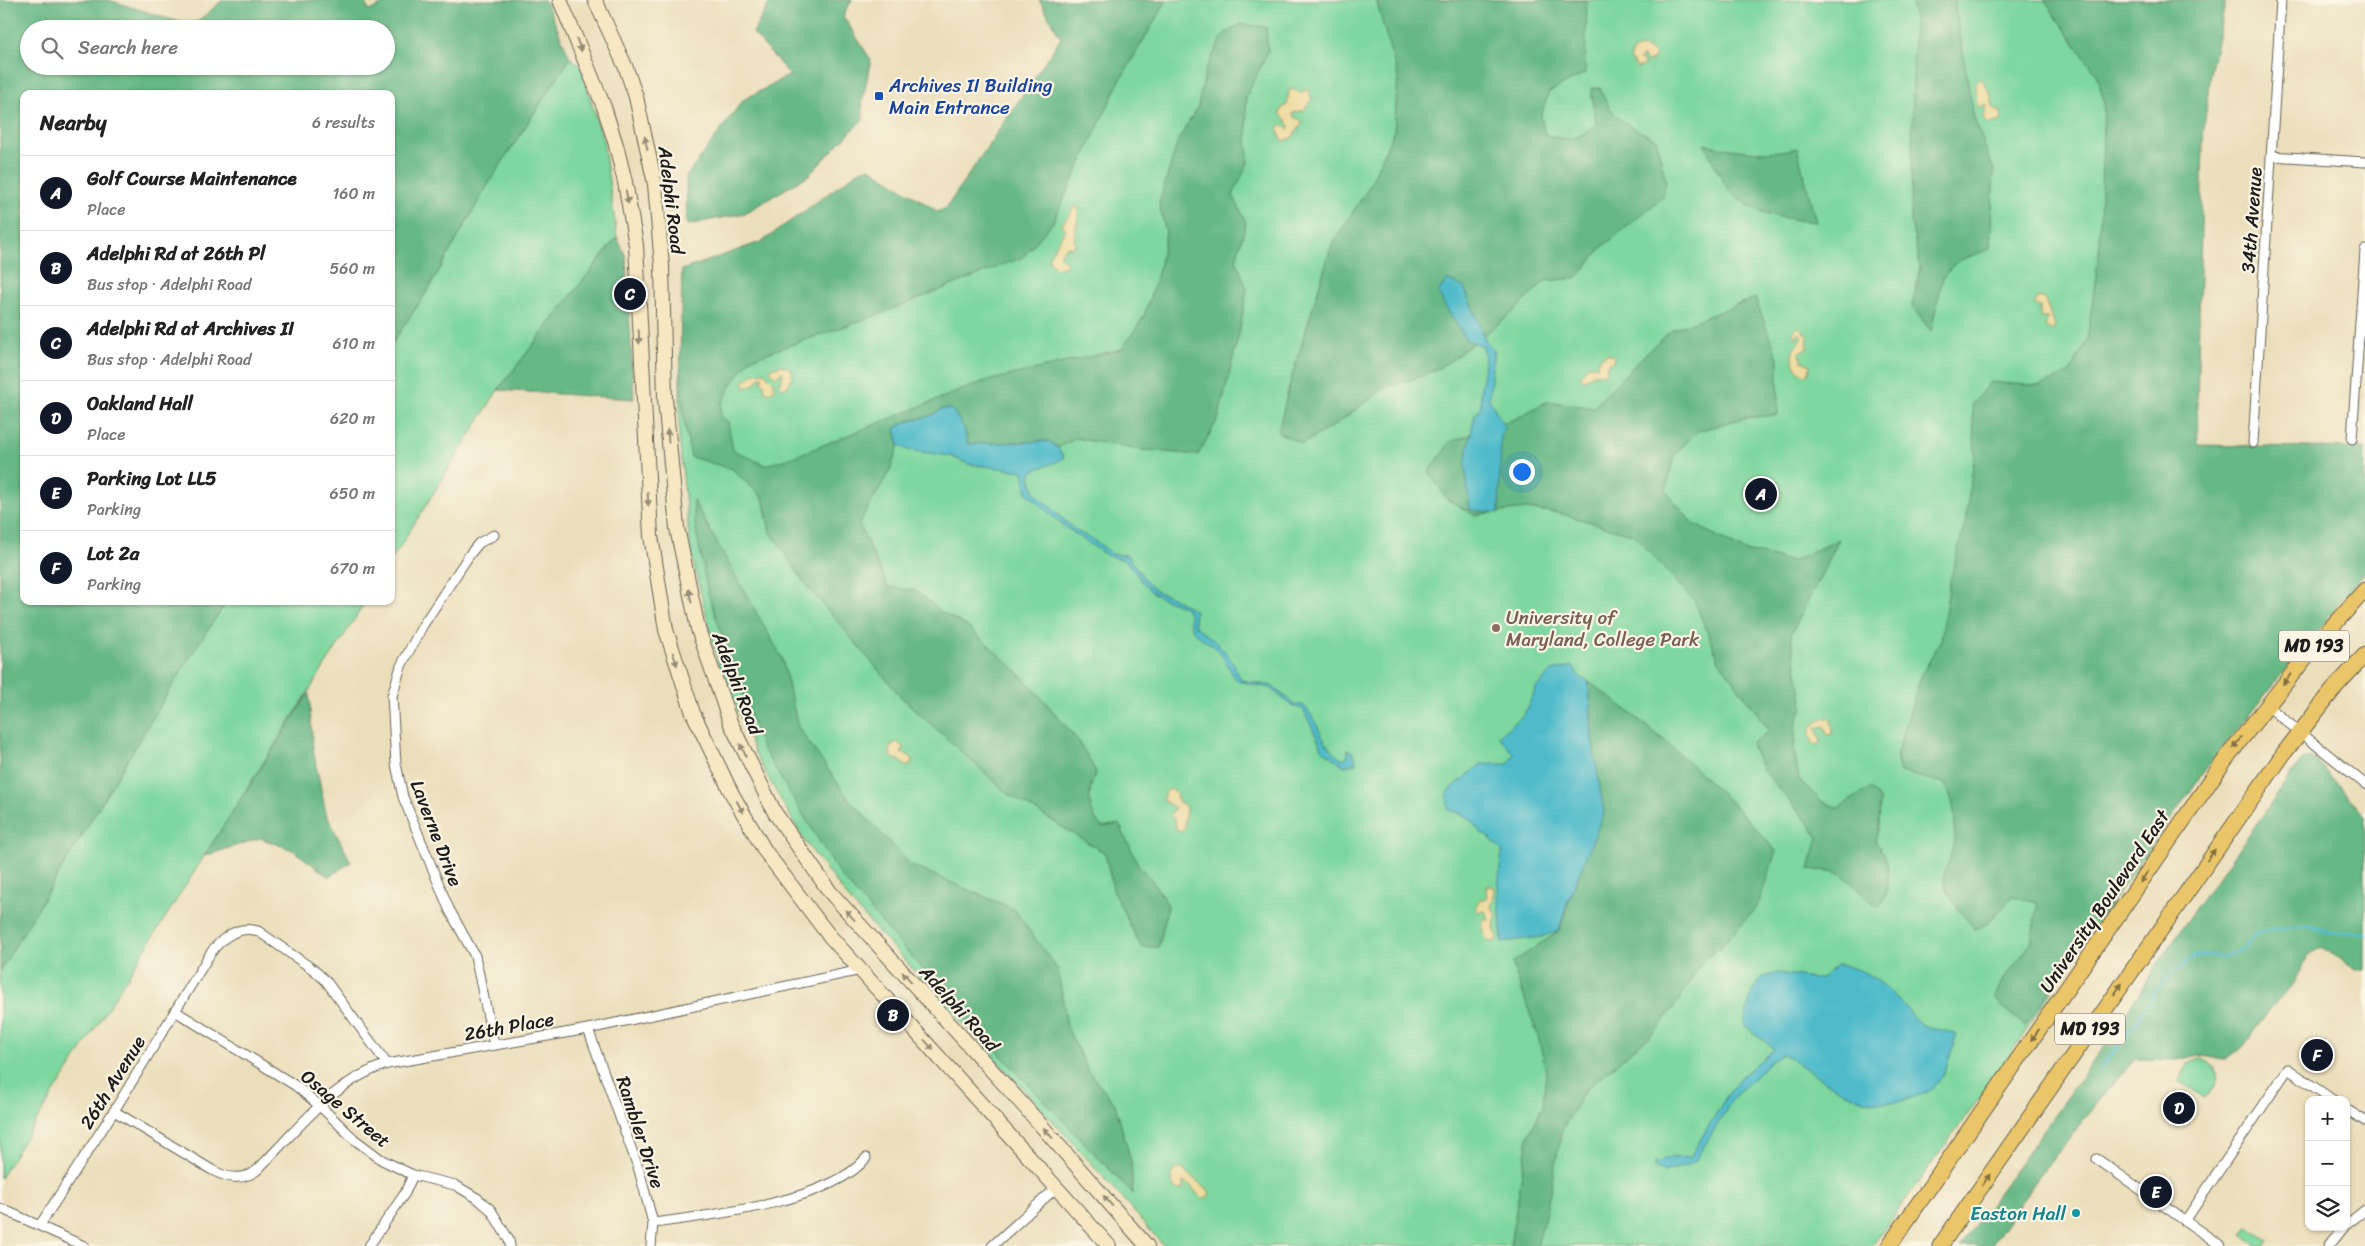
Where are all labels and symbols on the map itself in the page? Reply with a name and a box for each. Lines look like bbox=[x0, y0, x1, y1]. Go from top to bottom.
one-way arrow bbox=[575, 38, 583, 53]
place label: Archives II Building Main Entrance bbox=[888, 69, 1053, 124]
marker: Archives II Building Main Entrance bbox=[873, 90, 885, 102]
one-way arrow bbox=[642, 135, 650, 151]
street label: Adelphi Road bbox=[648, 143, 695, 257]
street label: 34th Avenue bbox=[2231, 166, 2272, 274]
one-way arrow bbox=[624, 189, 632, 205]
pin: C bbox=[614, 275, 646, 313]
one-way arrow bbox=[636, 329, 644, 345]
one-way arrow bbox=[664, 427, 672, 443]
your location bbox=[1509, 459, 1535, 485]
pin: A bbox=[1745, 475, 1777, 513]
one-way arrow bbox=[644, 491, 652, 507]
one-way arrow bbox=[686, 589, 694, 604]
place label: University of Maryland, College Park bbox=[1506, 601, 1700, 656]
marker: University of Maryland, College Park bbox=[1490, 622, 1502, 634]
street label: Adelphi Road bbox=[702, 626, 773, 741]
road number: MD 193 bbox=[2279, 630, 2349, 661]
one-way arrow bbox=[672, 651, 680, 666]
one-way arrow bbox=[2282, 672, 2293, 685]
one-way arrow bbox=[2232, 736, 2242, 750]
one-way arrow bbox=[739, 743, 747, 757]
street label: Laverne Drive bbox=[401, 775, 472, 892]
one-way arrow bbox=[736, 800, 744, 815]
street label: University Boulevard East bbox=[2031, 802, 2179, 1000]
one-way arrow bbox=[2206, 848, 2216, 862]
one-way arrow bbox=[2139, 870, 2149, 883]
one-way arrow bbox=[844, 909, 856, 921]
street label: Adelphi Road bbox=[910, 956, 1009, 1060]
one-way arrow bbox=[901, 972, 913, 984]
one-way arrow bbox=[2113, 982, 2123, 995]
pin: B bbox=[877, 996, 909, 1034]
street label: 26th Place bbox=[462, 1002, 557, 1051]
road number: MD 193 bbox=[2055, 1014, 2125, 1044]
one-way arrow bbox=[2030, 1028, 2040, 1042]
street label: 26th Avenue bbox=[70, 1029, 154, 1136]
pin: F bbox=[2301, 1036, 2333, 1074]
one-way arrow bbox=[923, 1039, 935, 1051]
street label: Osage Street bbox=[293, 1061, 398, 1156]
street label: Rambler Drive bbox=[607, 1072, 674, 1193]
pin: D bbox=[2163, 1089, 2195, 1127]
one-way arrow bbox=[1043, 1127, 1054, 1140]
one-way arrow bbox=[1981, 1173, 1991, 1187]
pin: E bbox=[2140, 1173, 2172, 1211]
one-way arrow bbox=[1103, 1195, 1114, 1207]
place label: Easton Hall bbox=[1970, 1197, 2067, 1230]
marker: Easton Hall bbox=[2070, 1207, 2082, 1219]

